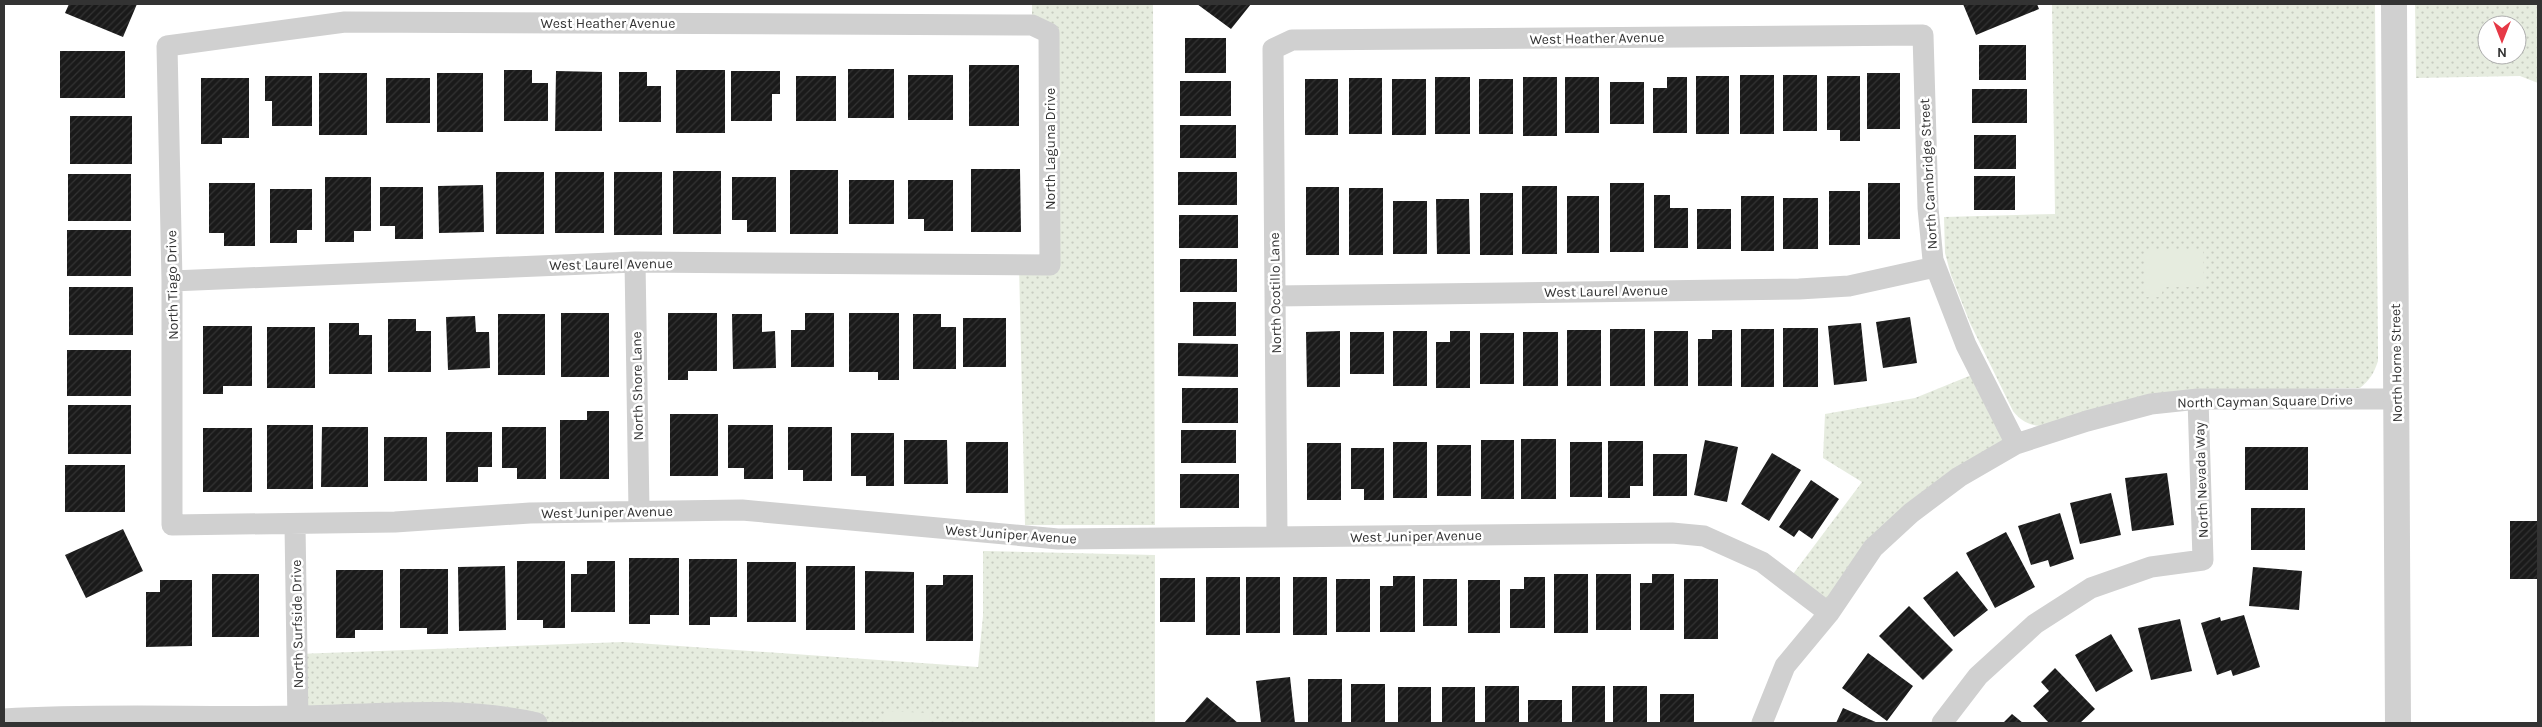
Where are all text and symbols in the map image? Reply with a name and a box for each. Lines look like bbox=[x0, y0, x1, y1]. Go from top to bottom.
street label: West Heather Avenue bbox=[541, 15, 675, 32]
north arrow bbox=[2477, 15, 2527, 65]
street label: West Heather Avenue bbox=[1529, 29, 1665, 48]
text: N bbox=[2497, 44, 2507, 61]
street label: North Laguna Drive bbox=[1042, 88, 1059, 210]
street label: North Cambridge Street bbox=[1916, 98, 1941, 250]
street label: North Tiago Drive bbox=[163, 230, 182, 340]
street label: North Ocotillo Lane bbox=[1266, 232, 1285, 354]
street label: West Laurel Avenue bbox=[549, 255, 673, 274]
street label: West Laurel Avenue bbox=[1544, 282, 1668, 301]
street label: North Horne Street bbox=[2387, 303, 2406, 423]
street label: North Shore Lane bbox=[628, 331, 647, 441]
street label: North Cayman Square Drive bbox=[2177, 391, 2353, 412]
street label: North Nevada Way bbox=[2191, 421, 2212, 538]
street label: West Juniper Avenue bbox=[541, 503, 673, 522]
street label: West Juniper Avenue bbox=[945, 521, 1077, 548]
street label: West Juniper Avenue bbox=[1350, 527, 1482, 546]
street label: North Surfside Drive bbox=[288, 559, 307, 689]

